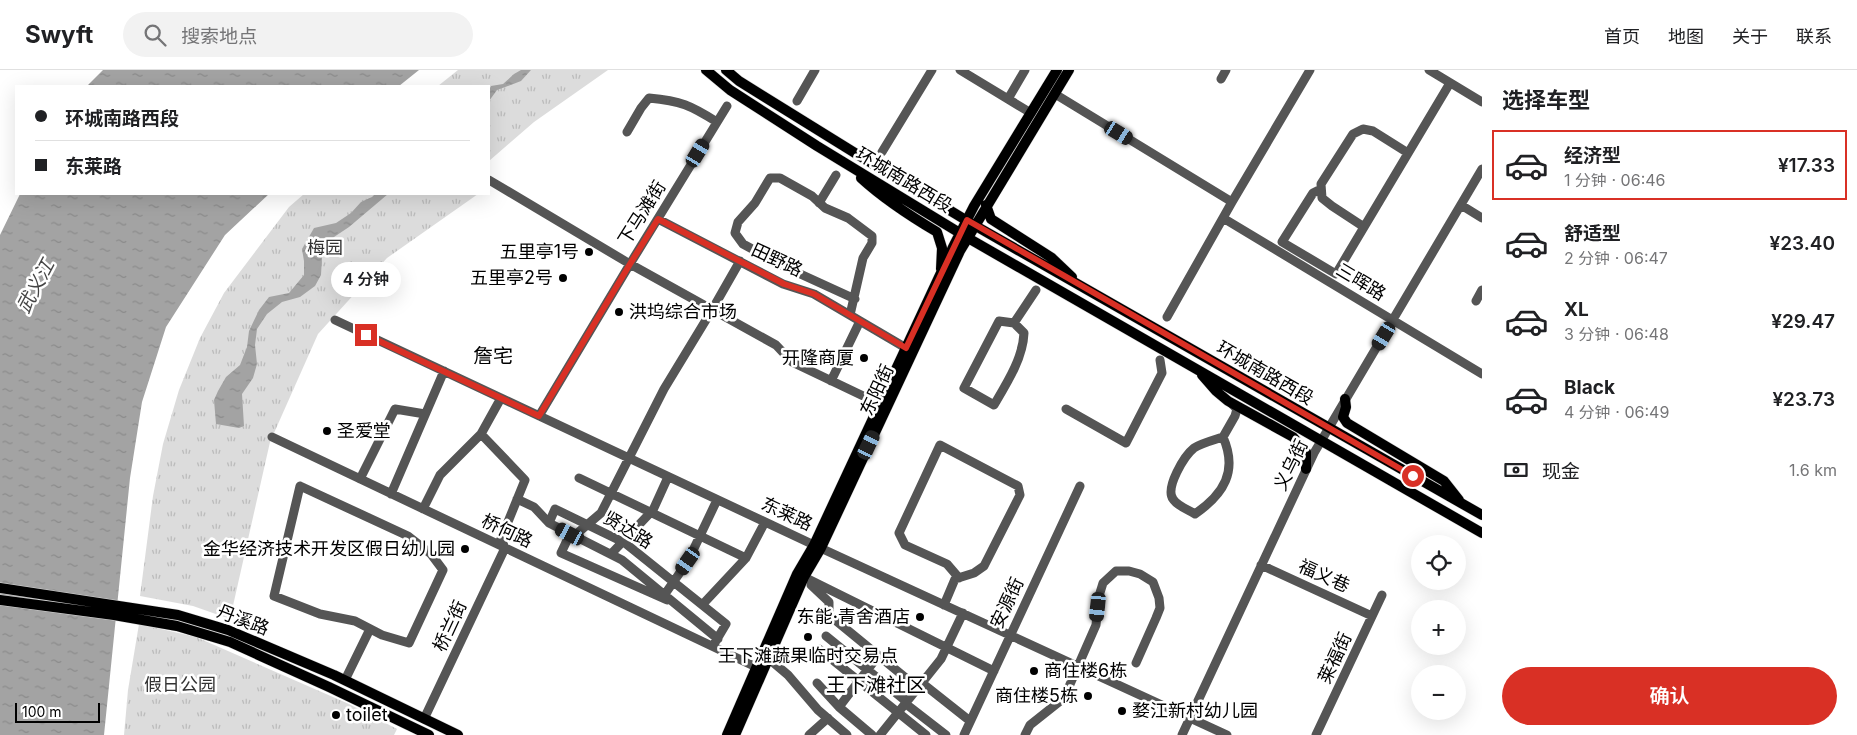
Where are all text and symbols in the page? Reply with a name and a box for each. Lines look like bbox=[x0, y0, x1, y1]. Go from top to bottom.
search box bbox=[123, 12, 473, 57]
text: Swyft bbox=[25, 20, 93, 49]
icon: search bbox=[141, 21, 169, 49]
text: 搜索地点 bbox=[181, 25, 257, 48]
text: 首页 bbox=[1604, 26, 1640, 47]
text: 地图 bbox=[1668, 26, 1704, 47]
text: 关于 bbox=[1732, 26, 1768, 47]
text: 联系 bbox=[1796, 26, 1832, 47]
text: 选择车型 bbox=[1502, 87, 1590, 113]
text: 环城南路西段 bbox=[65, 107, 179, 130]
car bbox=[1102, 119, 1135, 147]
car bbox=[683, 136, 712, 170]
street label: 环城南路西段 bbox=[853, 143, 956, 216]
icon: car bbox=[1504, 143, 1549, 188]
text: 经济型 bbox=[1564, 144, 1621, 167]
text: ¥17.33 bbox=[1778, 154, 1835, 177]
text: 东莱路 bbox=[65, 155, 122, 178]
text: 1 分钟 · 06:46 bbox=[1564, 170, 1666, 190]
street label: 下马滩街 bbox=[614, 177, 670, 249]
icon: car bbox=[1504, 221, 1549, 266]
text: 舒适型 bbox=[1564, 222, 1621, 245]
text: ¥23.40 bbox=[1770, 232, 1835, 255]
park label: 梅园 bbox=[307, 237, 343, 258]
street label: 田野路 bbox=[748, 239, 806, 280]
place label: 五里亭1号 bbox=[500, 241, 579, 262]
marker: 五里亭1号 bbox=[583, 246, 595, 258]
text: 2 分钟 · 06:47 bbox=[1564, 248, 1668, 268]
water label: 武义江 bbox=[12, 254, 60, 317]
street label: 三晖路 bbox=[1333, 259, 1390, 304]
callout: 4 分钟 bbox=[331, 262, 401, 298]
place label: 五里亭2号 bbox=[470, 267, 553, 288]
text: 4 分钟 bbox=[343, 269, 389, 289]
marker: 五里亭2号 bbox=[557, 272, 569, 284]
text: XL bbox=[1564, 298, 1589, 321]
icon: car bbox=[1504, 299, 1549, 344]
place label: 洪坞综合市场 bbox=[629, 301, 737, 322]
marker: 洪坞综合市场 bbox=[613, 306, 625, 318]
text: ¥29.47 bbox=[1771, 310, 1835, 333]
car bbox=[1369, 319, 1398, 353]
route end bbox=[355, 324, 377, 346]
text: 3 分钟 · 06:48 bbox=[1564, 324, 1669, 344]
street label: 环城南路西段 bbox=[1213, 336, 1317, 409]
district label: 詹宅 bbox=[473, 344, 513, 368]
place label: 开隆商厦 bbox=[782, 347, 854, 368]
marker: 开隆商厦 bbox=[858, 352, 870, 364]
street label: 东阳街 bbox=[856, 361, 897, 419]
text: Black bbox=[1564, 376, 1615, 399]
icon: car bbox=[1504, 377, 1549, 422]
text: ¥23.73 bbox=[1772, 388, 1835, 411]
text: 4 分钟 · 06:49 bbox=[1564, 402, 1669, 422]
place label: 圣爱堂 bbox=[337, 420, 391, 441]
marker: 圣爱堂 bbox=[321, 425, 333, 437]
car bbox=[855, 428, 882, 462]
street label: 义乌街 bbox=[1269, 436, 1312, 494]
icon: cash bbox=[1502, 456, 1530, 484]
text: 现金 bbox=[1542, 460, 1580, 483]
text: 1.6 km bbox=[1789, 460, 1837, 480]
route start bbox=[1402, 465, 1424, 487]
street label: 东莱路 bbox=[758, 493, 816, 534]
street label: 贤达路 bbox=[600, 507, 657, 552]
street label: 桥何路 bbox=[478, 510, 536, 551]
car bbox=[553, 521, 586, 547]
map controls bbox=[1411, 535, 1466, 720]
button: locate bbox=[1411, 535, 1466, 590]
place label: 金华经济技术开发区假日幼儿园 bbox=[203, 538, 455, 559]
marker: 金华经济技术开发区假日幼儿园 bbox=[459, 543, 471, 555]
car bbox=[673, 544, 702, 578]
street label: 福义巷 bbox=[1295, 555, 1353, 596]
street label: 安源街 bbox=[986, 574, 1027, 632]
car bbox=[1088, 591, 1107, 623]
street label: 桥兰街 bbox=[429, 597, 470, 655]
street label: 丹溪路 bbox=[214, 600, 272, 639]
button: + bbox=[1411, 600, 1466, 655]
place label: 东能·青舍酒店 bbox=[797, 606, 910, 627]
marker: 东能·青舍酒店 bbox=[914, 611, 926, 623]
street label: 莱福街 bbox=[1314, 629, 1355, 687]
marker: 王下滩蔬果临时交易点 bbox=[802, 631, 814, 643]
place label: 王下滩蔬果临时交易点 bbox=[718, 645, 898, 666]
place label: 商住楼6栋 bbox=[1044, 660, 1127, 681]
marker: 商住楼6栋 bbox=[1028, 665, 1040, 677]
button: − bbox=[1411, 665, 1466, 720]
button: 确认 bbox=[1502, 667, 1837, 725]
district label: 王下滩社区 bbox=[826, 673, 926, 697]
park label: 假日公园 bbox=[144, 674, 216, 695]
place label: 商住楼5栋 bbox=[995, 685, 1078, 706]
marker: 商住楼5栋 bbox=[1082, 690, 1094, 702]
scale bar bbox=[15, 700, 100, 723]
place label: 婺江新村幼儿园 bbox=[1132, 700, 1258, 721]
text: 100 m bbox=[22, 703, 62, 720]
place label: toilet bbox=[346, 704, 388, 725]
marker: 婺江新村幼儿园 bbox=[1116, 705, 1128, 717]
marker: toilet bbox=[330, 709, 342, 721]

